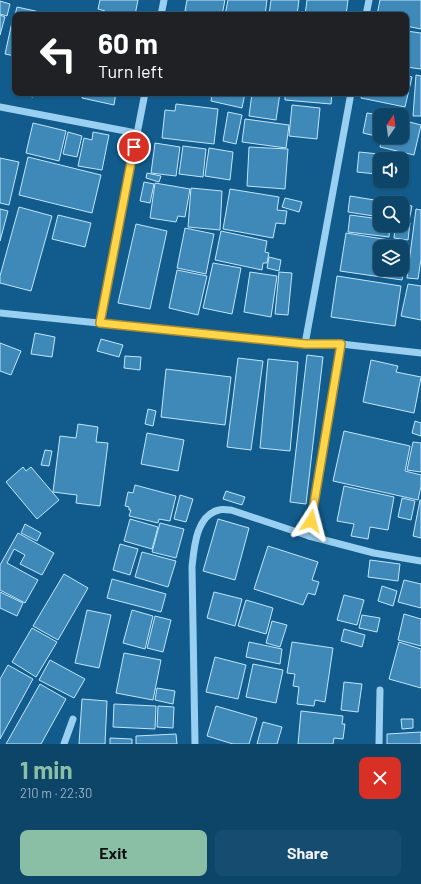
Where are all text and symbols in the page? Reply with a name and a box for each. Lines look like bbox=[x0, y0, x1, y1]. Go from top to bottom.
text: 60 m bbox=[98, 26, 158, 60]
icon: left bbox=[32, 28, 84, 80]
text: Turn left bbox=[98, 60, 164, 82]
north arrow bbox=[373, 108, 409, 144]
map controls bbox=[373, 108, 409, 276]
pin bbox=[117, 130, 151, 164]
icon: arrive bbox=[123, 136, 145, 158]
button: sound bbox=[373, 152, 409, 188]
button: search bbox=[373, 196, 409, 232]
button: layers bbox=[373, 240, 409, 276]
position arrow bbox=[290, 500, 332, 542]
text: 1 min bbox=[20, 755, 73, 784]
button: close bbox=[359, 757, 401, 799]
text: 210 m · 22:30 bbox=[20, 785, 92, 801]
button: Exit bbox=[20, 830, 207, 876]
button: Share bbox=[215, 830, 401, 876]

